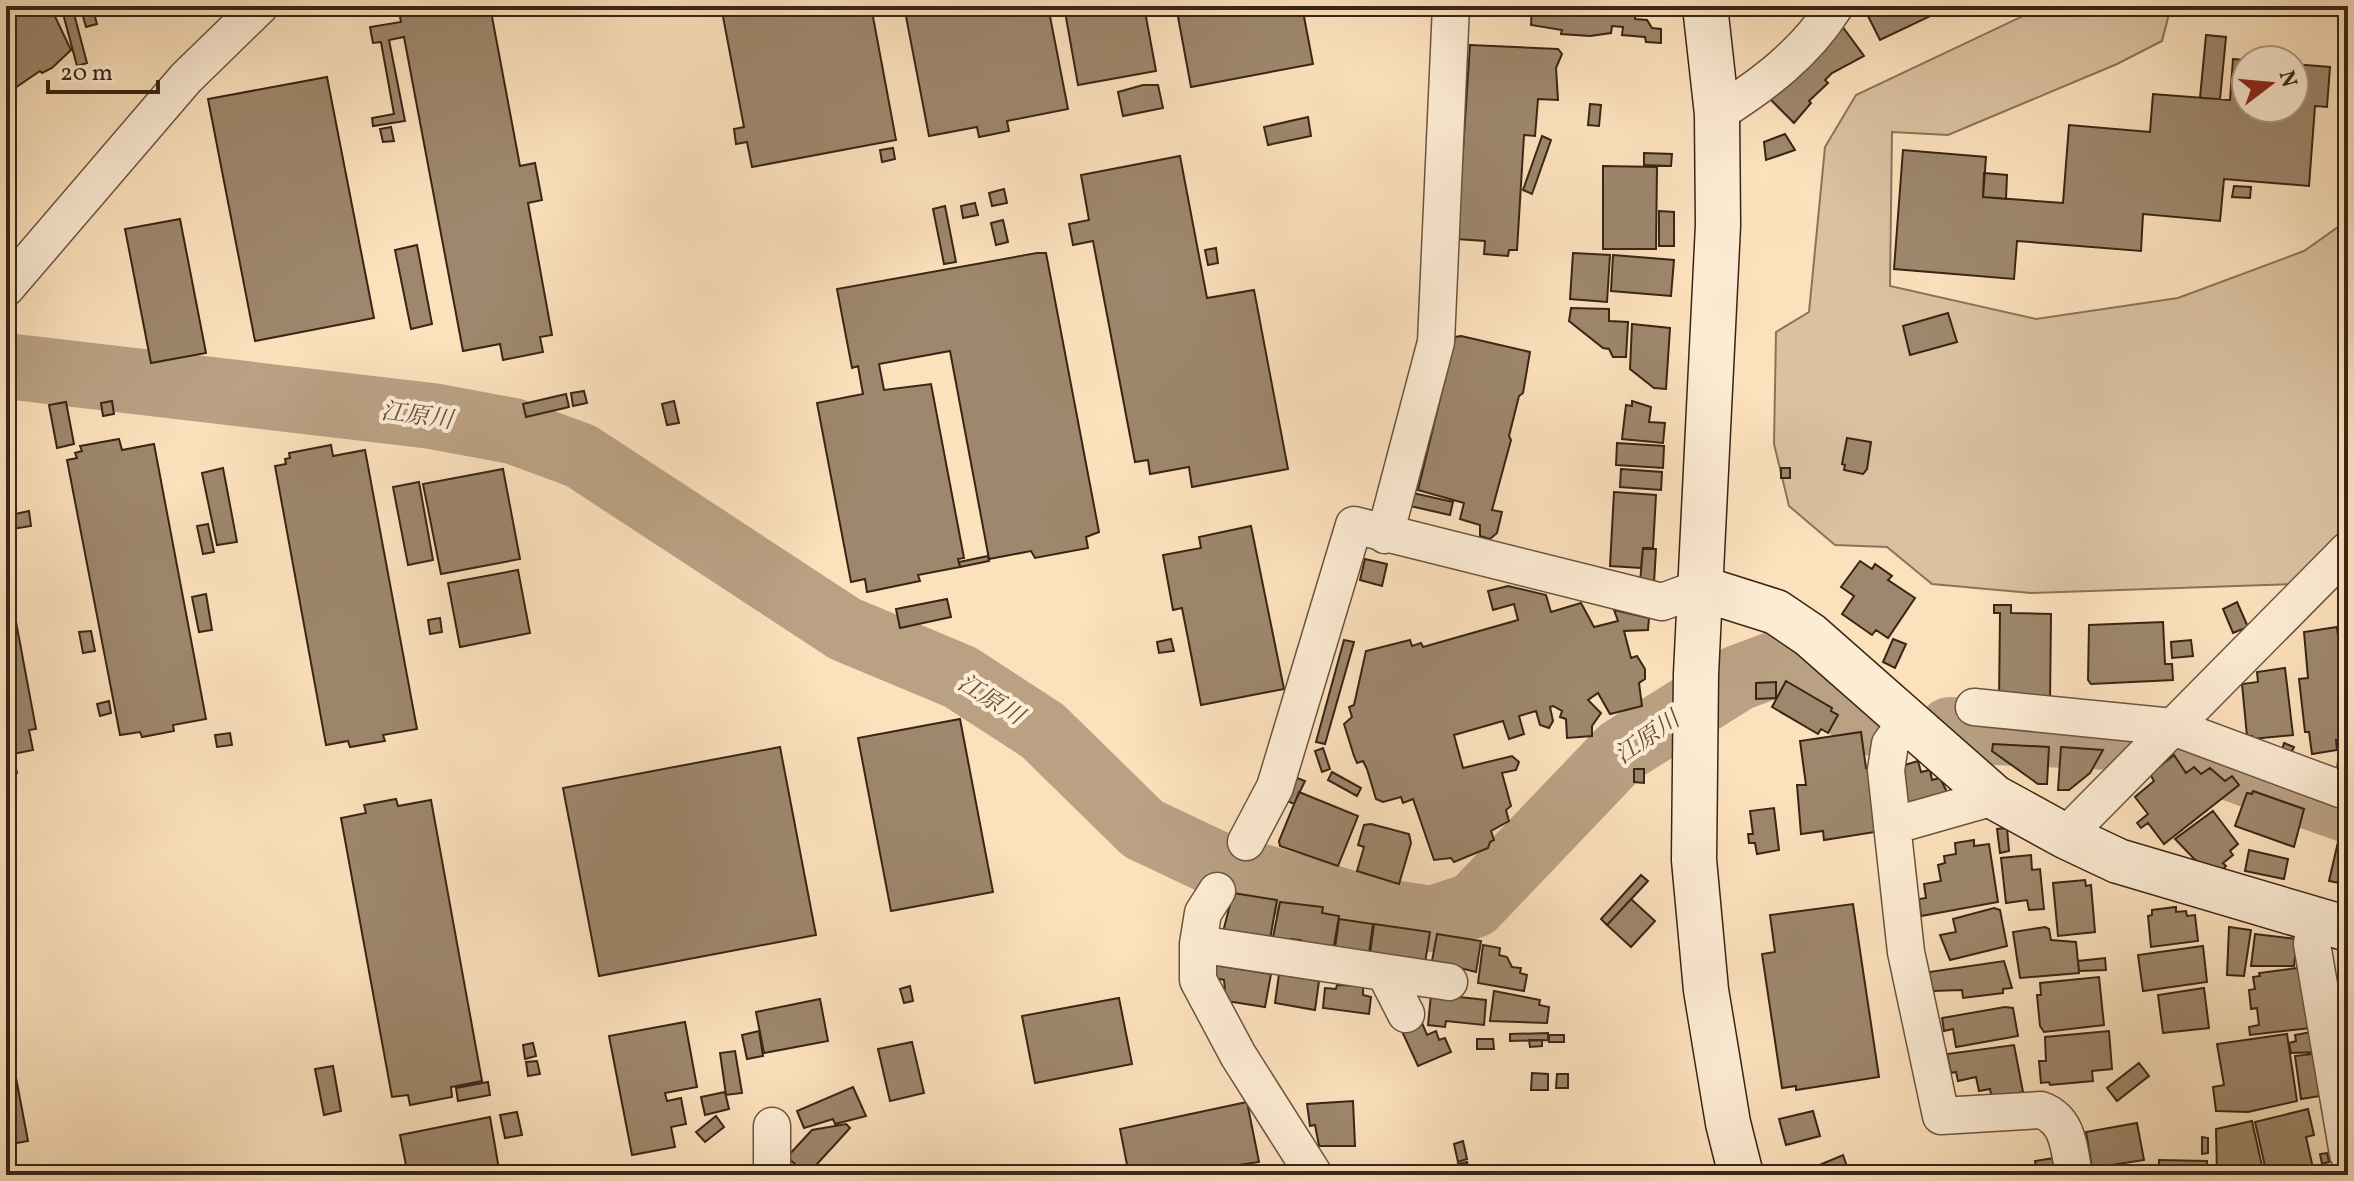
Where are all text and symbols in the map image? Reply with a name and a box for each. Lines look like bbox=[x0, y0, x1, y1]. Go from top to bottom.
scale bar bbox=[48, 44, 158, 94]
north arrow bbox=[2230, 44, 2310, 124]
text: 20 m bbox=[60, 57, 113, 91]
text: N bbox=[2270, 67, 2304, 91]
water label: 江原川 bbox=[379, 395, 458, 439]
water label: 江原川 bbox=[950, 667, 1032, 736]
water label: 江原川 bbox=[1609, 702, 1690, 773]

